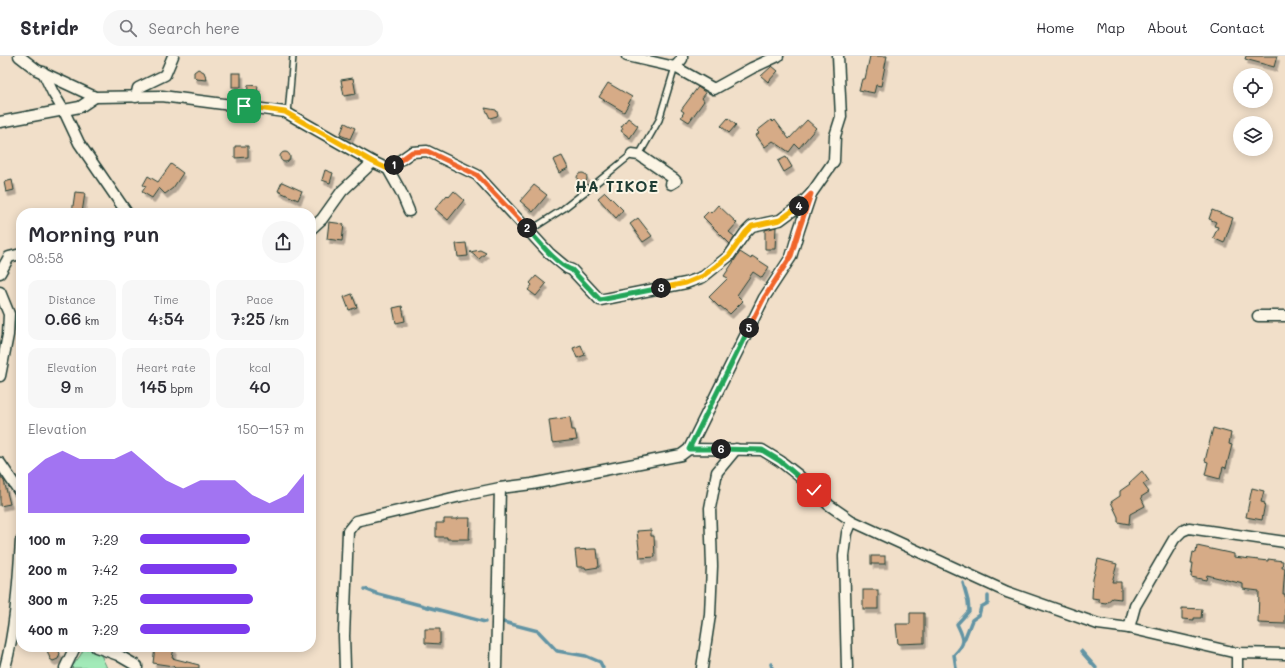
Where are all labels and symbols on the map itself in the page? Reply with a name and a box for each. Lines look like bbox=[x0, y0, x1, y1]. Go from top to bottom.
pin bbox=[227, 89, 261, 123]
pin: 1 bbox=[384, 155, 404, 175]
district label: HA TIKOE bbox=[575, 176, 659, 196]
pin: 4 bbox=[789, 196, 809, 216]
pin: 2 bbox=[517, 218, 537, 238]
pin: 3 bbox=[651, 278, 671, 298]
pin: 5 bbox=[739, 318, 759, 338]
pin: 6 bbox=[711, 439, 731, 459]
pin bbox=[797, 473, 831, 507]

